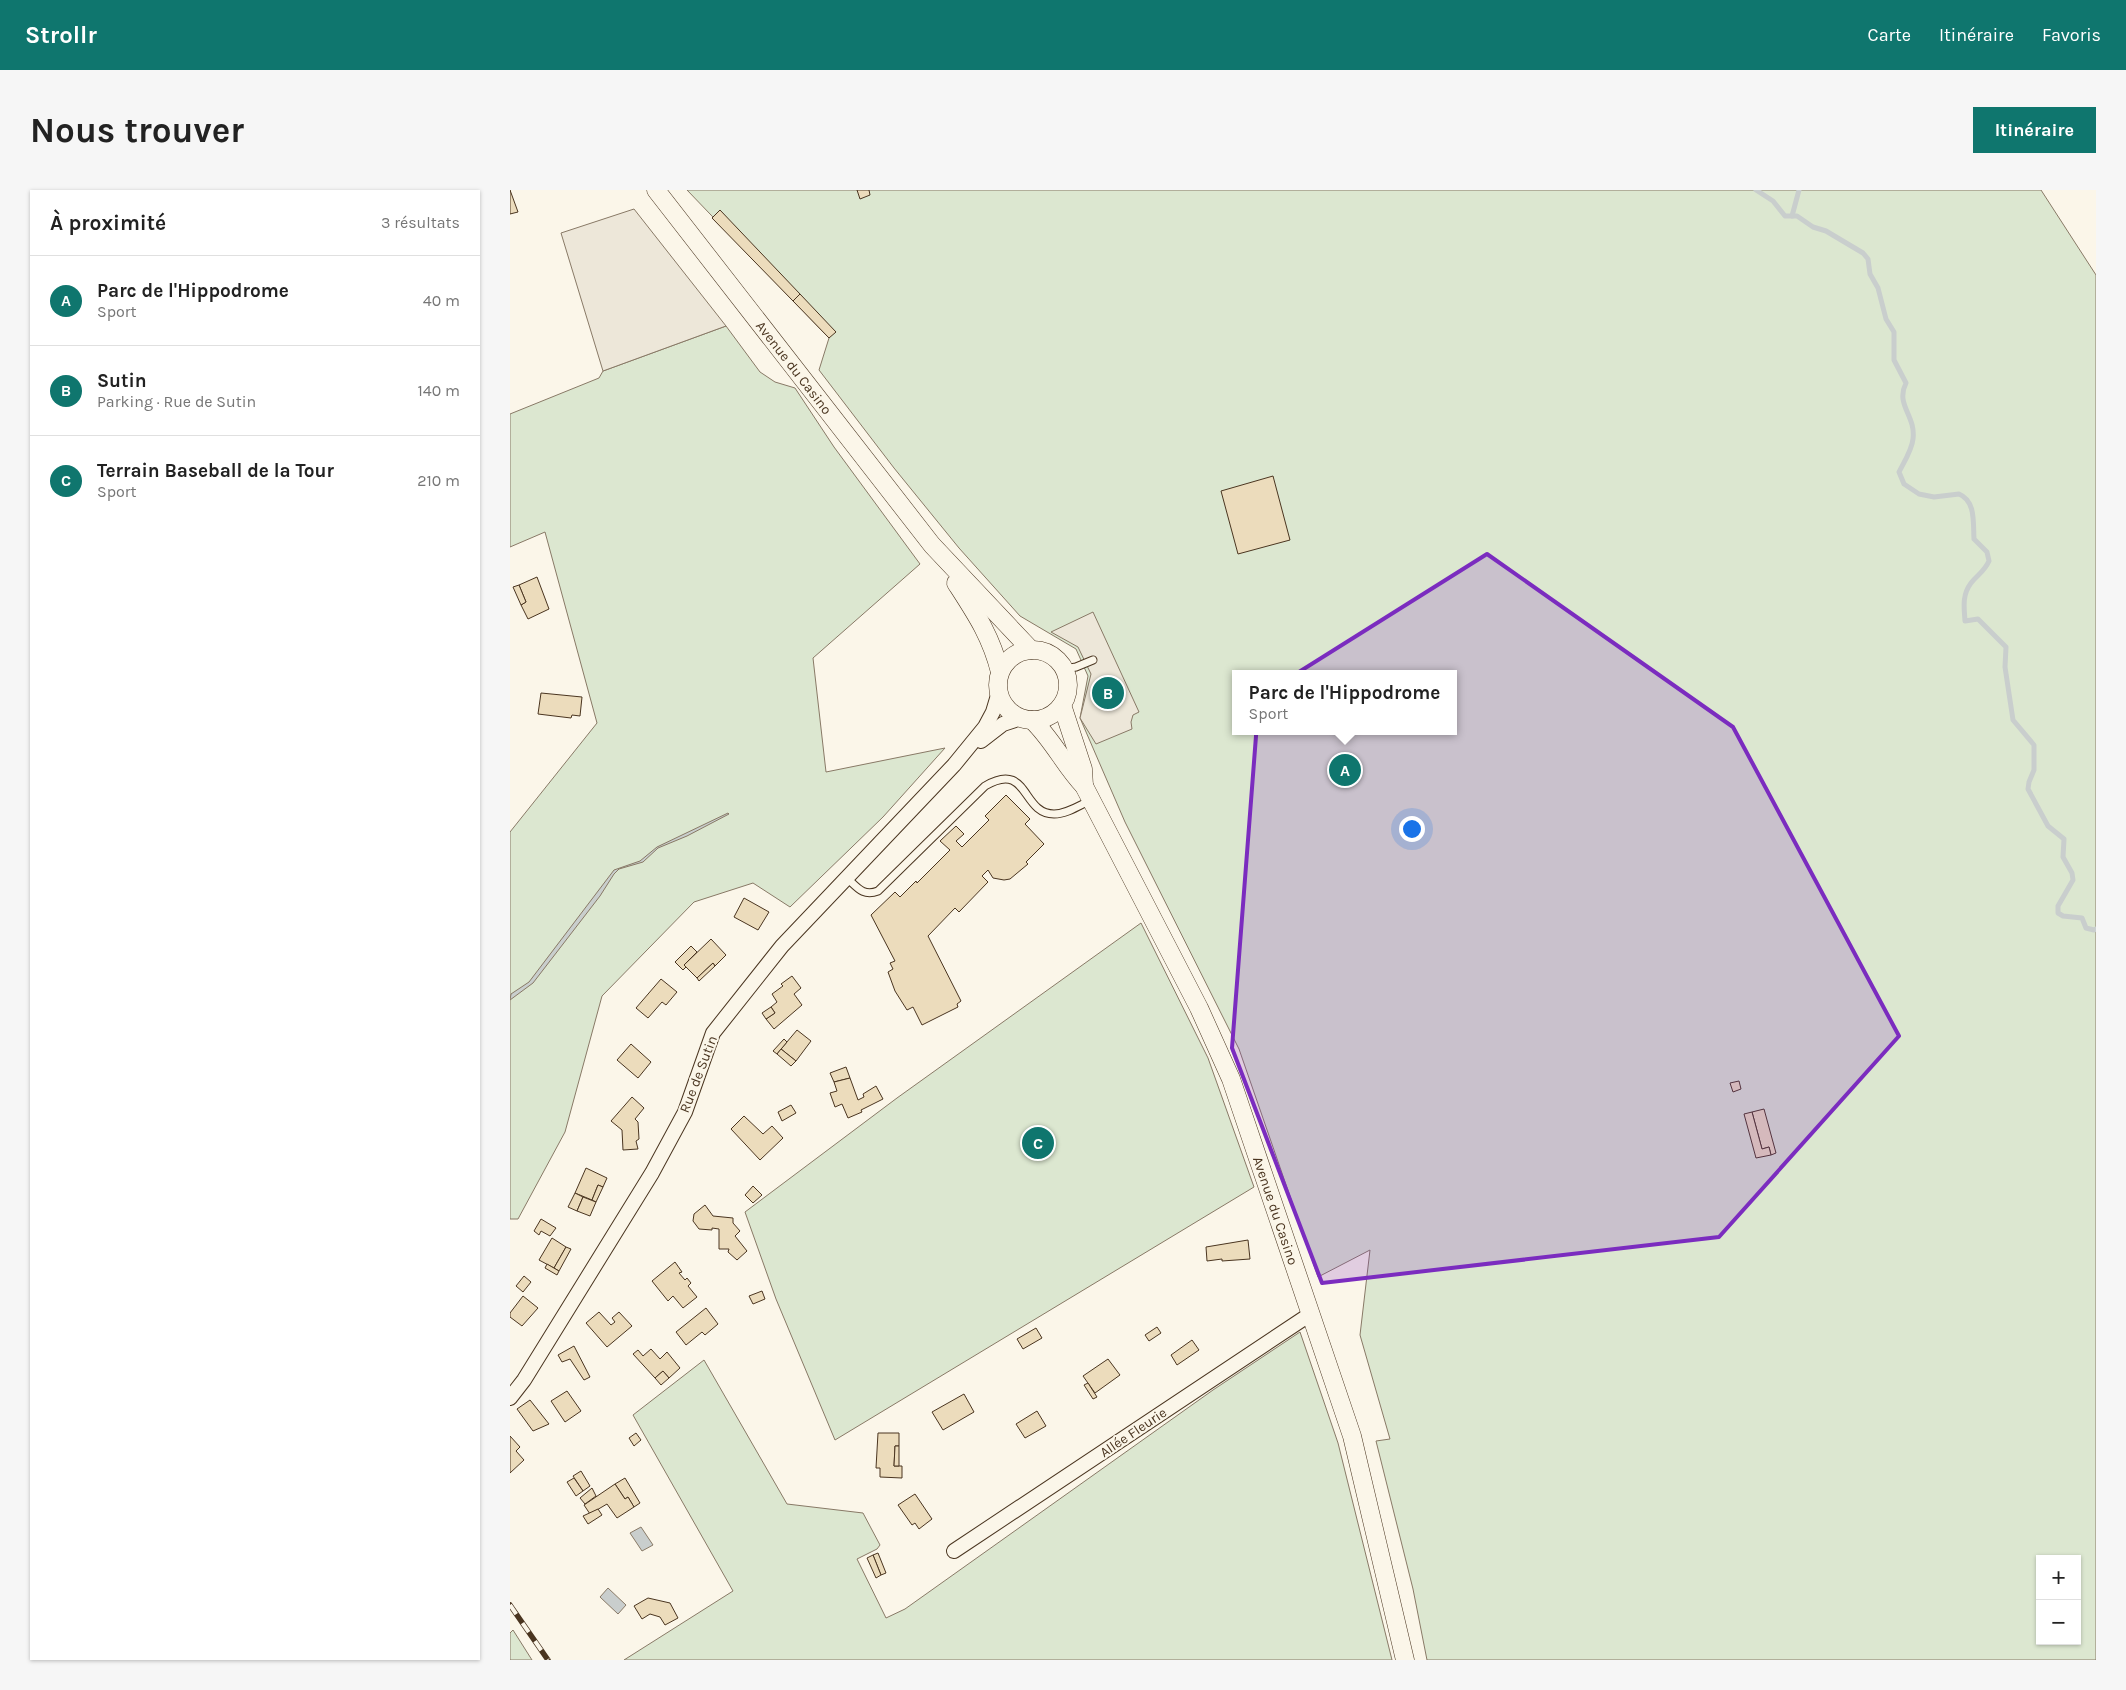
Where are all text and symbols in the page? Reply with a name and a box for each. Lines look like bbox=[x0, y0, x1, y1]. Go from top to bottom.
text: Strollr bbox=[25, 21, 97, 49]
text: Carte bbox=[1868, 24, 1911, 46]
text: Itinéraire bbox=[1939, 24, 2014, 46]
text: Favoris bbox=[2042, 24, 2101, 46]
button: Itinéraire bbox=[1973, 107, 2096, 153]
text: Nous trouver bbox=[30, 110, 244, 151]
text: À proximité bbox=[50, 211, 166, 235]
text: 3 résultats bbox=[381, 213, 460, 232]
text: Parc de l'Hippodrome bbox=[97, 280, 289, 302]
text: A bbox=[61, 291, 71, 310]
text: 40 m bbox=[423, 291, 460, 310]
text: Sport bbox=[97, 302, 137, 321]
street label: Avenue du Casino bbox=[752, 318, 835, 418]
text: Sutin bbox=[97, 370, 147, 392]
text: B bbox=[61, 381, 71, 400]
text: 140 m bbox=[418, 381, 460, 400]
text: Parking · Rue de Sutin bbox=[97, 392, 256, 411]
text: Terrain Baseball de la Tour bbox=[97, 460, 334, 482]
text: C bbox=[61, 471, 71, 490]
text: 210 m bbox=[417, 471, 460, 490]
text: Sport bbox=[97, 482, 137, 501]
popup bbox=[1232, 670, 1457, 735]
pin: B bbox=[1092, 674, 1124, 712]
text: Parc de l'Hippodrome bbox=[1249, 682, 1440, 704]
text: Sport bbox=[1249, 704, 1288, 723]
pin: A bbox=[1329, 751, 1361, 789]
your location bbox=[1399, 816, 1425, 842]
street label: Rue de Sutin bbox=[676, 1033, 721, 1115]
pin: C bbox=[1022, 1124, 1054, 1162]
street label: Avenue du Casino bbox=[1249, 1154, 1301, 1267]
street label: Allée Fleurie bbox=[1097, 1404, 1170, 1461]
map controls bbox=[2036, 1555, 2081, 1645]
button: + bbox=[2036, 1555, 2081, 1600]
button: − bbox=[2036, 1600, 2081, 1645]

